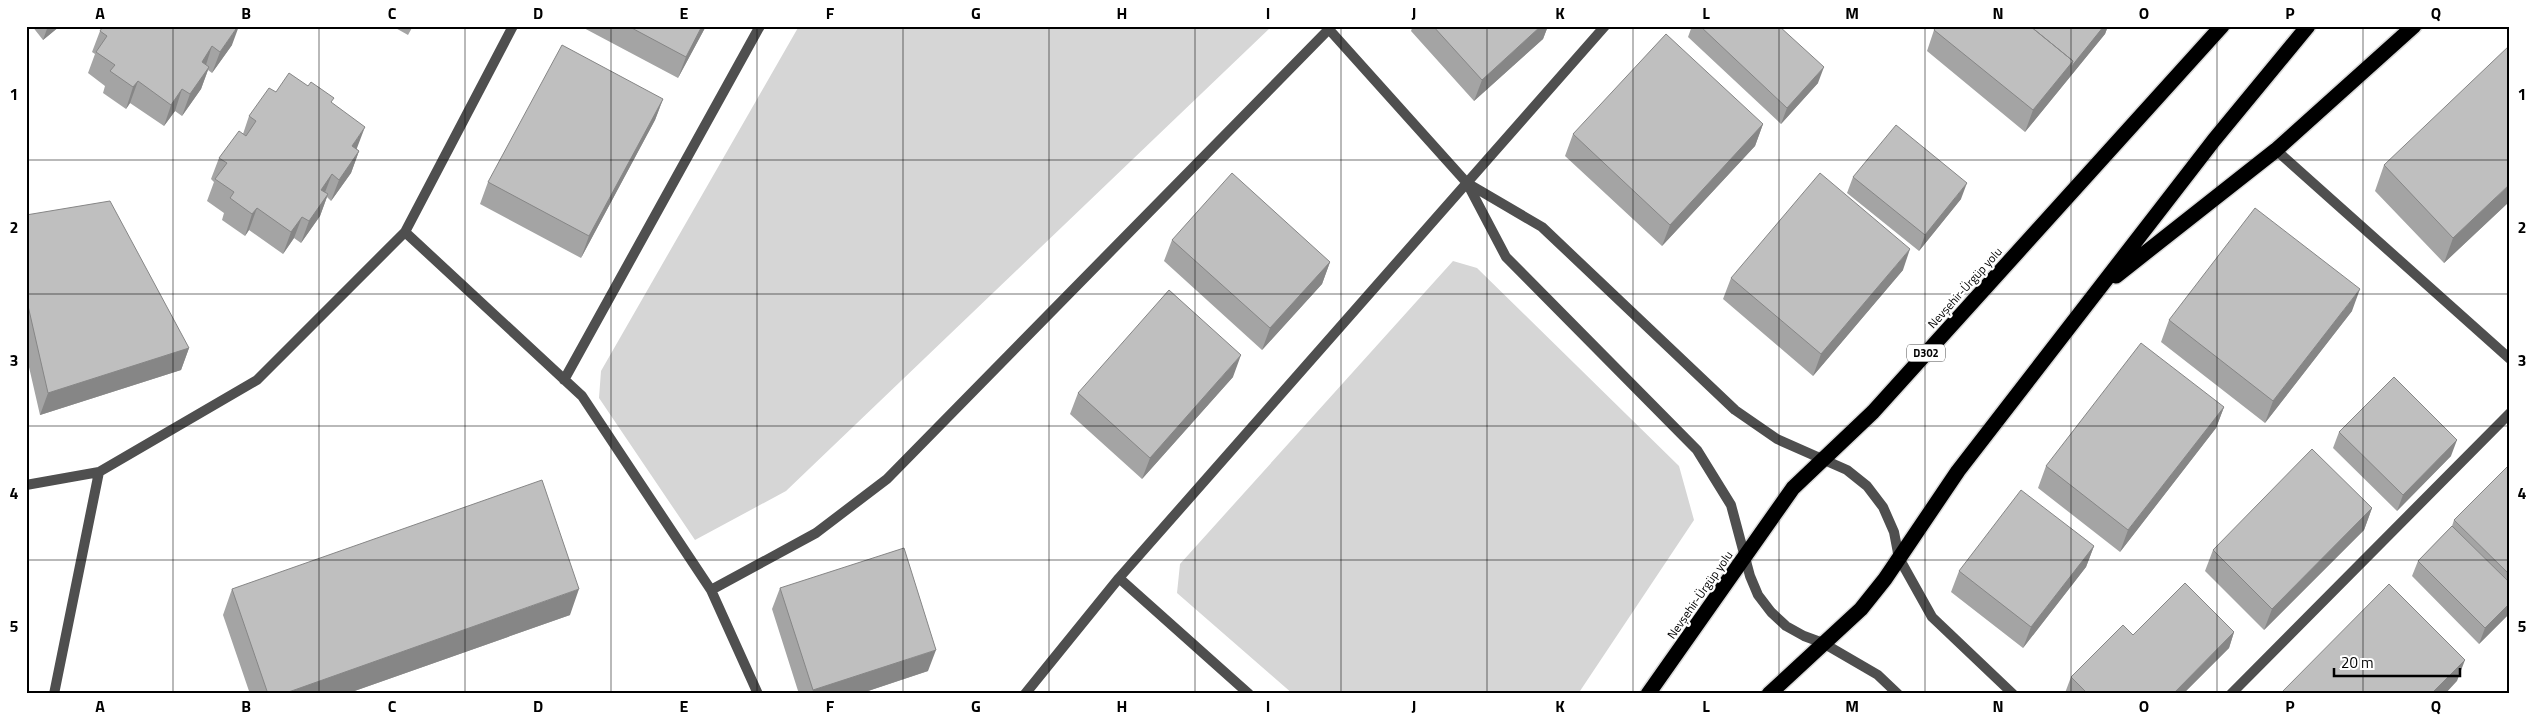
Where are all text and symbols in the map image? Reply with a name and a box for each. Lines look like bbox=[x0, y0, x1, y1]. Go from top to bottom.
text: A bbox=[95, 1, 105, 25]
text: B bbox=[241, 1, 251, 25]
text: C bbox=[388, 1, 397, 25]
text: D bbox=[533, 1, 543, 25]
text: E bbox=[680, 1, 689, 25]
text: F bbox=[826, 1, 835, 25]
text: G bbox=[971, 1, 981, 25]
text: H bbox=[1117, 1, 1127, 25]
text: I bbox=[1266, 1, 1270, 25]
text: J bbox=[1412, 1, 1416, 25]
text: K bbox=[1555, 1, 1565, 25]
text: L bbox=[1702, 1, 1710, 25]
text: M bbox=[1845, 1, 1859, 25]
text: N bbox=[1992, 1, 2004, 25]
text: O bbox=[2139, 1, 2149, 25]
text: P bbox=[2285, 1, 2295, 25]
text: Q bbox=[2431, 1, 2441, 25]
text: 1 bbox=[10, 82, 18, 106]
text: 1 bbox=[2518, 82, 2526, 106]
text: 2 bbox=[10, 215, 18, 239]
text: 2 bbox=[2518, 215, 2526, 239]
street label: Nevşehir-Ürgüp yolu bbox=[1923, 243, 2006, 333]
road number: D302 bbox=[1907, 344, 1945, 362]
text: 3 bbox=[10, 348, 18, 372]
text: 3 bbox=[2518, 348, 2526, 372]
text: 4 bbox=[10, 481, 19, 505]
text: 4 bbox=[2518, 481, 2527, 505]
street label: Nevşehir-Ürgüp yolu bbox=[1662, 547, 1737, 643]
text: 5 bbox=[10, 614, 19, 638]
text: 5 bbox=[2518, 614, 2527, 638]
scale bar bbox=[2334, 645, 2460, 677]
text: 20 m bbox=[2341, 651, 2374, 674]
text: A bbox=[95, 694, 105, 718]
text: B bbox=[241, 694, 251, 718]
text: C bbox=[388, 694, 397, 718]
text: D bbox=[533, 694, 543, 718]
text: E bbox=[680, 694, 689, 718]
text: F bbox=[826, 694, 835, 718]
text: G bbox=[971, 694, 981, 718]
text: H bbox=[1117, 694, 1127, 718]
text: I bbox=[1266, 694, 1270, 718]
text: J bbox=[1412, 694, 1416, 718]
text: K bbox=[1555, 694, 1565, 718]
text: L bbox=[1702, 694, 1710, 718]
text: M bbox=[1845, 694, 1859, 718]
text: N bbox=[1992, 694, 2004, 718]
text: O bbox=[2139, 694, 2149, 718]
text: P bbox=[2285, 694, 2295, 718]
text: Q bbox=[2431, 694, 2441, 718]

